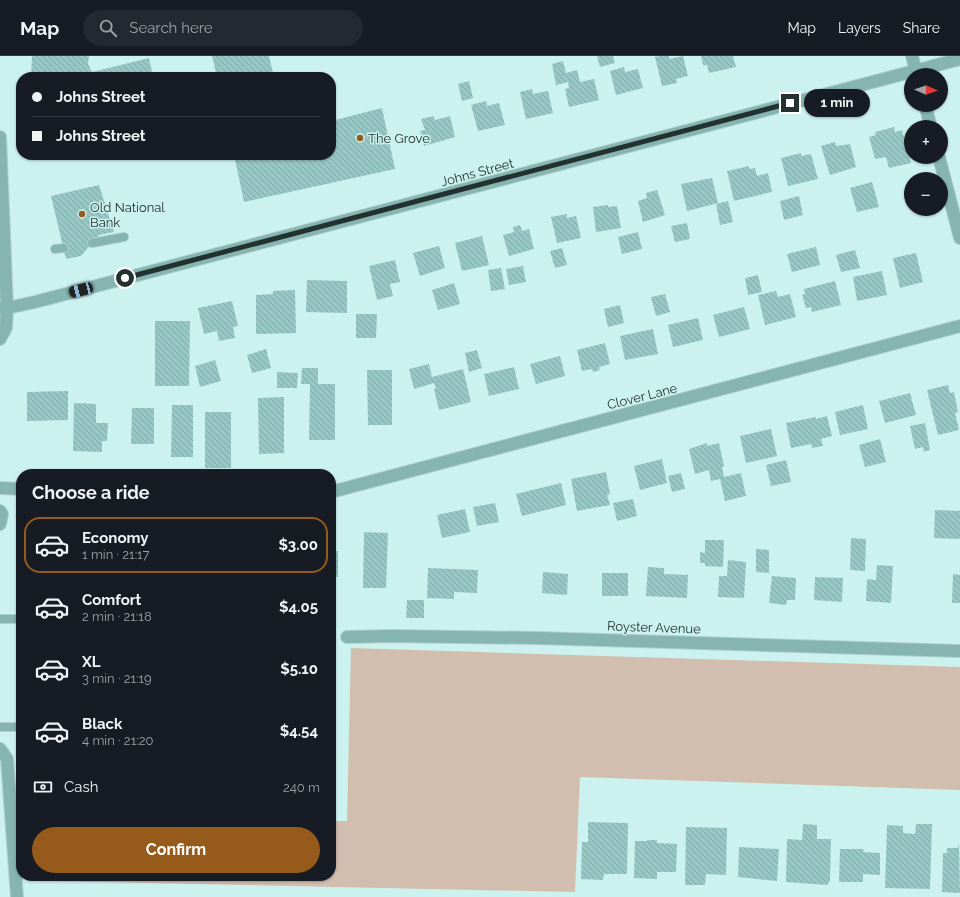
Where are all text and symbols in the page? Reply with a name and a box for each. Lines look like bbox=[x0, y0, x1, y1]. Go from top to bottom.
search box bbox=[83, 10, 363, 46]
text: Map bbox=[20, 17, 59, 39]
icon: search bbox=[97, 17, 119, 39]
text: Search here bbox=[129, 19, 213, 37]
text: Map bbox=[788, 20, 816, 36]
text: Layers bbox=[838, 20, 881, 36]
text: Share bbox=[903, 20, 940, 36]
north arrow bbox=[904, 68, 948, 112]
map controls bbox=[904, 68, 948, 216]
text: Johns Street bbox=[56, 88, 146, 106]
callout: 1 min bbox=[804, 89, 870, 117]
route end bbox=[781, 94, 799, 112]
text: 1 min bbox=[821, 95, 853, 110]
button: + bbox=[904, 120, 948, 164]
text: Johns Street bbox=[56, 127, 146, 145]
place label: The Grove bbox=[368, 131, 430, 146]
marker: The Grove bbox=[355, 133, 365, 143]
street label: Johns Street bbox=[439, 155, 516, 189]
button: − bbox=[904, 172, 948, 216]
place label: Old National Bank bbox=[90, 200, 165, 230]
marker: Old National Bank bbox=[77, 209, 87, 219]
route start bbox=[116, 269, 134, 287]
car bbox=[68, 281, 94, 299]
street label: Clover Lane bbox=[606, 380, 679, 412]
text: Choose a ride bbox=[32, 482, 150, 503]
icon: car bbox=[34, 527, 70, 563]
text: Economy bbox=[82, 529, 149, 547]
text: $3.00 bbox=[278, 536, 318, 554]
text: 1 min · 21:17 bbox=[82, 547, 150, 562]
icon: car bbox=[34, 589, 70, 625]
text: Comfort bbox=[82, 591, 141, 609]
text: $4.05 bbox=[279, 598, 318, 616]
text: 2 min · 21:18 bbox=[82, 609, 152, 624]
street label: Royster Avenue bbox=[607, 618, 701, 637]
icon: car bbox=[34, 651, 70, 687]
text: XL bbox=[82, 653, 100, 671]
text: $5.10 bbox=[280, 660, 318, 678]
text: 3 min · 21:19 bbox=[82, 671, 152, 686]
icon: car bbox=[34, 713, 70, 749]
text: Black bbox=[82, 715, 122, 733]
text: $4.54 bbox=[280, 722, 318, 740]
text: 4 min · 21:20 bbox=[82, 733, 153, 748]
icon: cash bbox=[32, 776, 54, 798]
text: Cash bbox=[64, 778, 98, 796]
text: 240 m bbox=[283, 780, 320, 795]
button: Confirm bbox=[32, 827, 320, 873]

